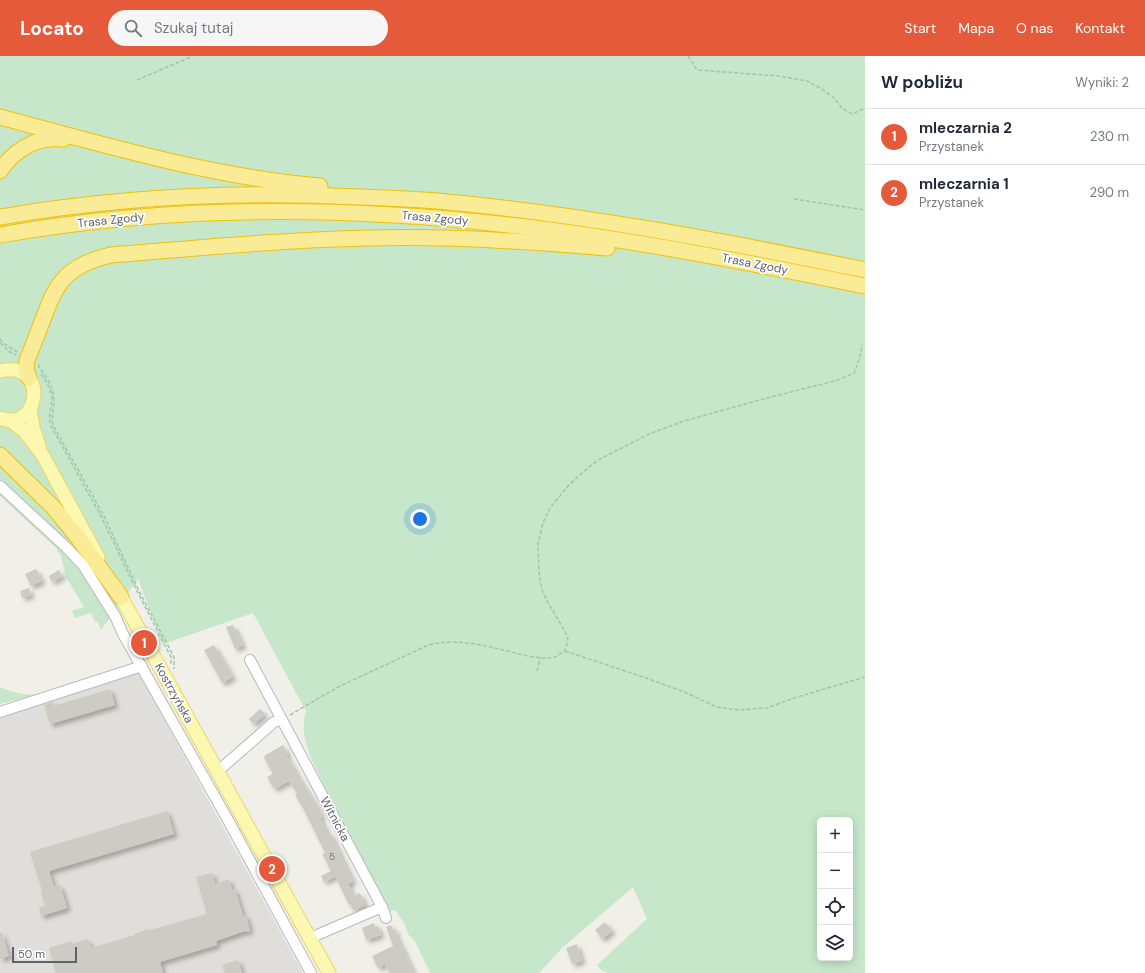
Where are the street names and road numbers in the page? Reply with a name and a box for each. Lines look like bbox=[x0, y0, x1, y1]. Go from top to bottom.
street label: Trasa Zgody bbox=[401, 207, 469, 229]
street label: Trasa Zgody bbox=[77, 209, 145, 231]
street label: Trasa Zgody bbox=[721, 250, 790, 278]
street label: Kostrzyńska bbox=[151, 660, 197, 726]
street label: Witnicka bbox=[317, 794, 353, 844]

